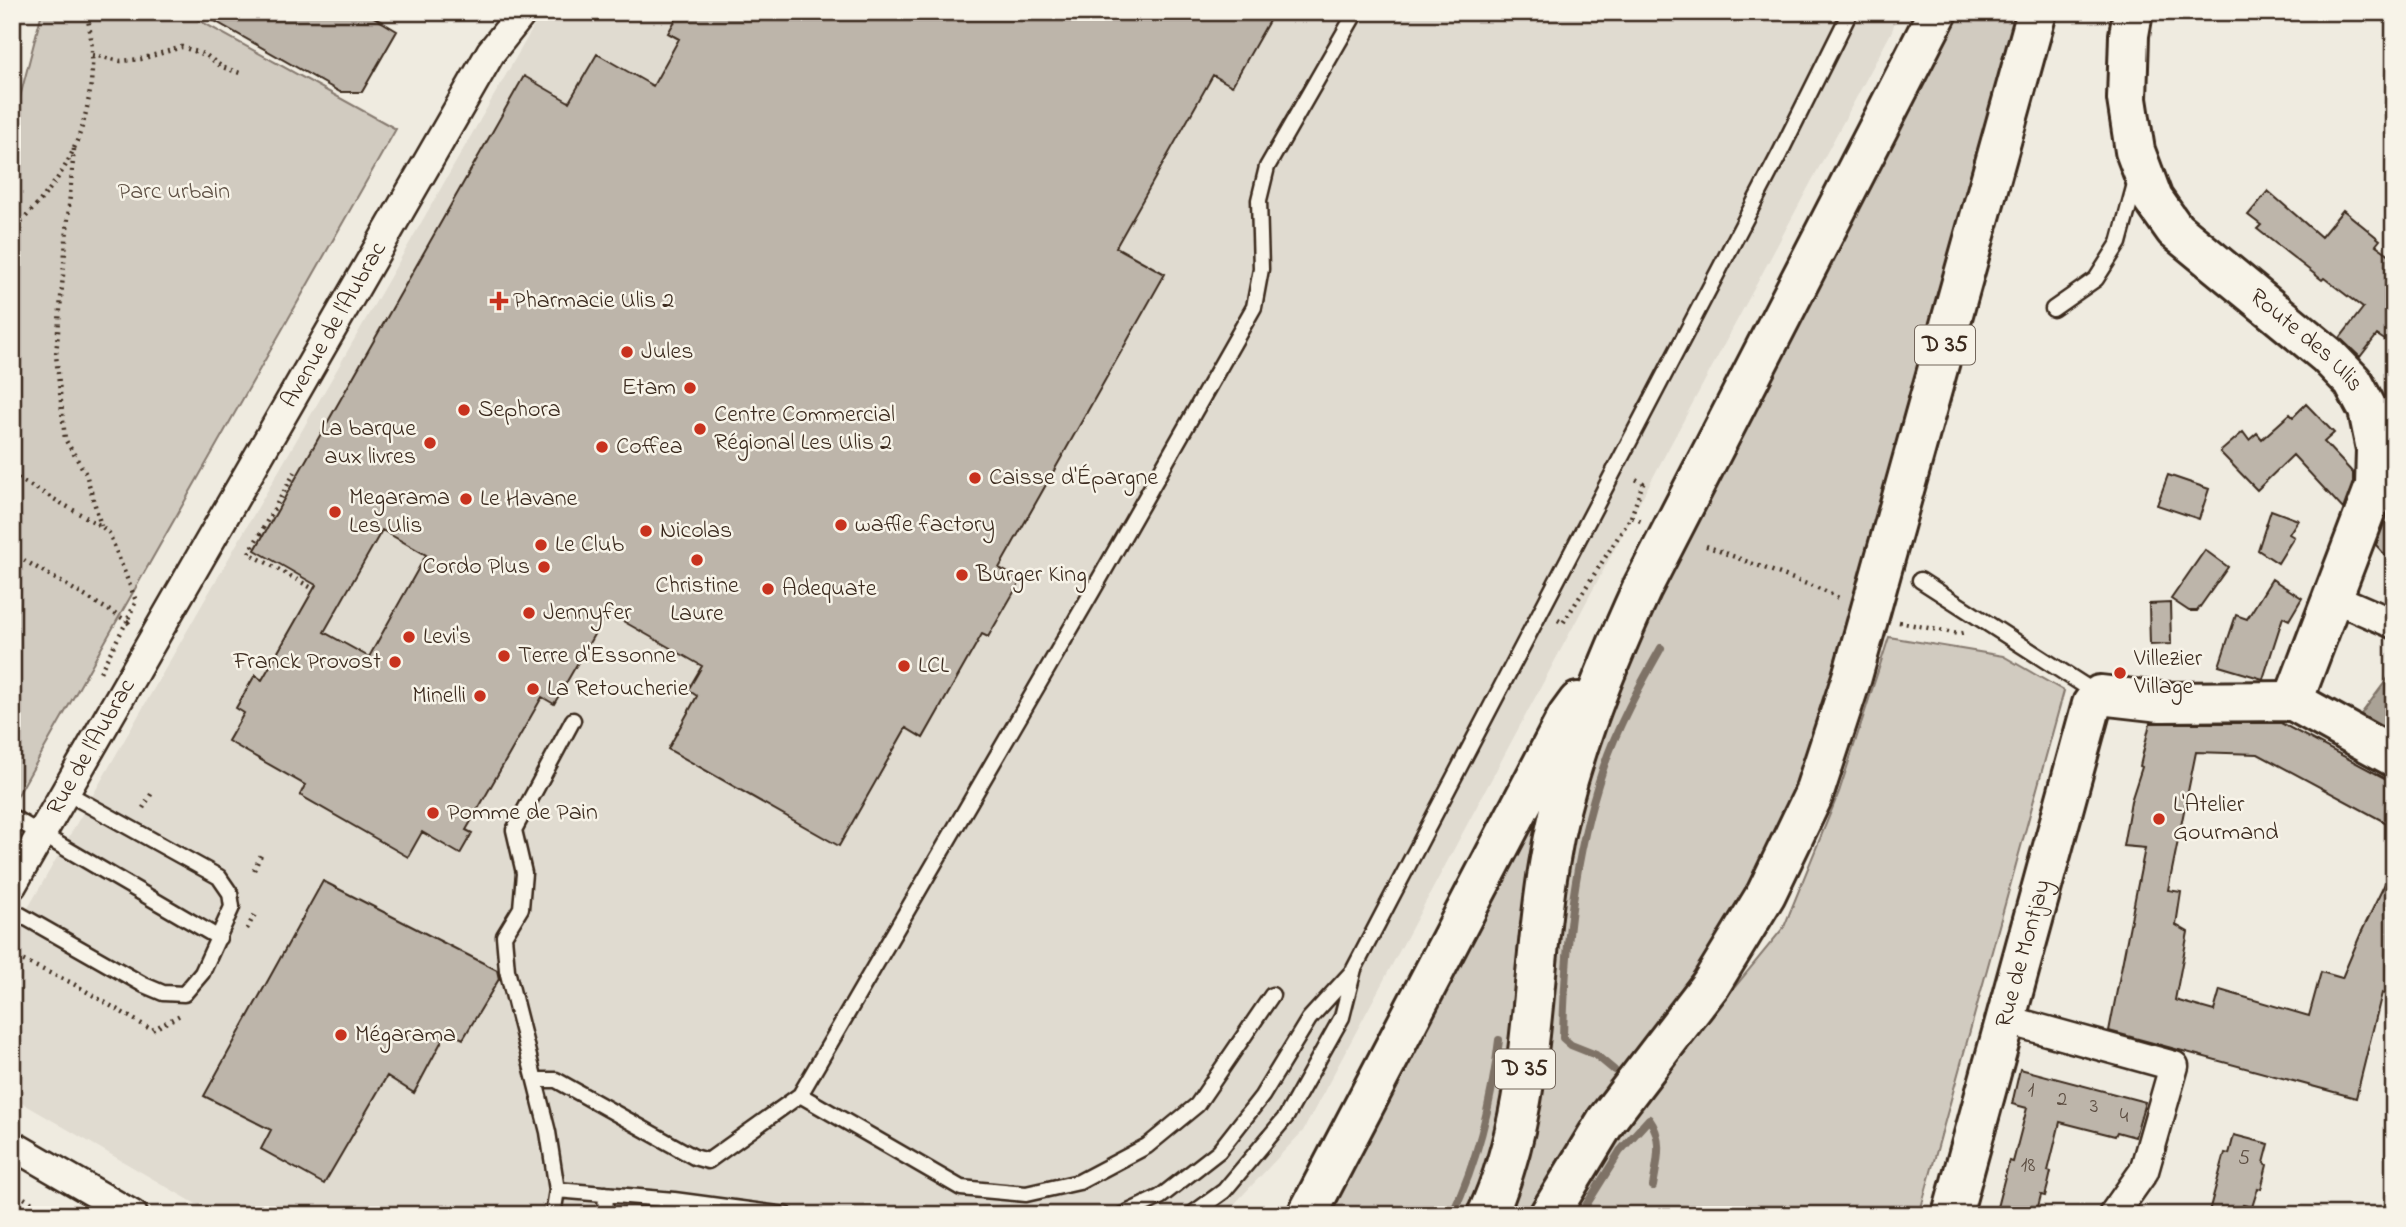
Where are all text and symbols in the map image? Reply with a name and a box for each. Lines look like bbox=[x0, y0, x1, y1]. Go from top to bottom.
park label: Parc urbain bbox=[118, 175, 230, 210]
street label: Avenue de l'Aubrac bbox=[272, 235, 396, 415]
street label: Route des Ulis bbox=[2241, 280, 2373, 398]
place label: Pharmacie Ulis 2 bbox=[513, 284, 674, 319]
marker: Pharmacie Ulis 2 bbox=[491, 293, 507, 309]
road number: D 35 bbox=[1915, 326, 1975, 364]
place label: Jules bbox=[641, 335, 693, 370]
marker: Jules bbox=[619, 344, 635, 360]
place label: Etam bbox=[622, 371, 676, 406]
marker: Etam bbox=[682, 380, 698, 396]
place label: Sephora bbox=[478, 393, 561, 428]
place label: Centre Commercial Régional Les Ulis 2 bbox=[714, 398, 895, 461]
marker: Sephora bbox=[456, 402, 472, 418]
place label: La barque aux livres bbox=[321, 412, 416, 475]
marker: Centre Commercial Régional Les Ulis 2 bbox=[692, 421, 708, 437]
place label: Coffea bbox=[616, 430, 683, 465]
marker: La barque aux livres bbox=[422, 435, 438, 451]
marker: Coffea bbox=[594, 439, 610, 455]
place label: Caisse d'Épargne bbox=[989, 461, 1158, 496]
marker: Caisse d'Épargne bbox=[967, 470, 983, 486]
place label: Megarama Les Ulis bbox=[349, 481, 450, 544]
place label: Le Havane bbox=[480, 482, 578, 517]
marker: Le Havane bbox=[458, 491, 474, 507]
marker: Megarama Les Ulis bbox=[327, 504, 343, 520]
place label: waffle factory bbox=[855, 508, 995, 544]
place label: Nicolas bbox=[660, 514, 732, 549]
marker: waffle factory bbox=[833, 517, 849, 533]
marker: Nicolas bbox=[638, 523, 654, 539]
place label: Le Club bbox=[555, 528, 624, 563]
marker: Le Club bbox=[533, 537, 549, 553]
place label: Cordo Plus bbox=[423, 550, 530, 585]
marker: Christine Laure bbox=[689, 552, 705, 568]
place label: Burger King bbox=[975, 558, 1087, 593]
marker: Cordo Plus bbox=[536, 559, 552, 575]
marker: Burger King bbox=[954, 567, 970, 583]
place label: Christine Laure bbox=[655, 569, 739, 632]
place label: Adequate bbox=[782, 572, 877, 607]
marker: Adequate bbox=[760, 581, 776, 597]
place label: Jennyfer bbox=[543, 596, 632, 632]
marker: Jennyfer bbox=[521, 605, 537, 621]
place label: Levi's bbox=[423, 620, 471, 655]
marker: Levi's bbox=[401, 629, 417, 645]
place label: Terre d'Essonne bbox=[518, 639, 676, 674]
place label: Villezier Village bbox=[2133, 642, 2203, 705]
place label: Franck Provost bbox=[233, 645, 381, 680]
marker: Terre d'Essonne bbox=[496, 648, 512, 664]
place label: LCL bbox=[918, 649, 949, 684]
marker: Franck Provost bbox=[387, 654, 403, 670]
marker: LCL bbox=[896, 658, 912, 674]
marker: Villezier Village bbox=[2112, 665, 2128, 681]
street label: Rue de l'Aubrac bbox=[38, 672, 145, 822]
place label: La Retoucherie bbox=[547, 672, 689, 707]
place label: Minelli bbox=[412, 679, 466, 714]
marker: La Retoucherie bbox=[525, 681, 541, 697]
marker: Minelli bbox=[472, 688, 488, 704]
place label: L'Atelier Gourmand bbox=[2173, 788, 2279, 851]
place label: Pomme de Pain bbox=[447, 796, 598, 831]
marker: Pomme de Pain bbox=[425, 805, 441, 821]
marker: L'Atelier Gourmand bbox=[2151, 811, 2167, 827]
street label: Rue de Montjay bbox=[1987, 876, 2062, 1032]
place label: Mégarama bbox=[355, 1018, 456, 1053]
marker: Mégarama bbox=[333, 1027, 349, 1043]
road number: D 35 bbox=[1495, 1050, 1555, 1088]
house number: 1 bbox=[2028, 1076, 2035, 1106]
house number: 2 bbox=[2057, 1085, 2067, 1115]
house number: 3 bbox=[2090, 1092, 2098, 1122]
house number: 4 bbox=[2120, 1102, 2129, 1132]
house number: 5 bbox=[2238, 1144, 2250, 1174]
house number: 18 bbox=[2021, 1151, 2035, 1181]

